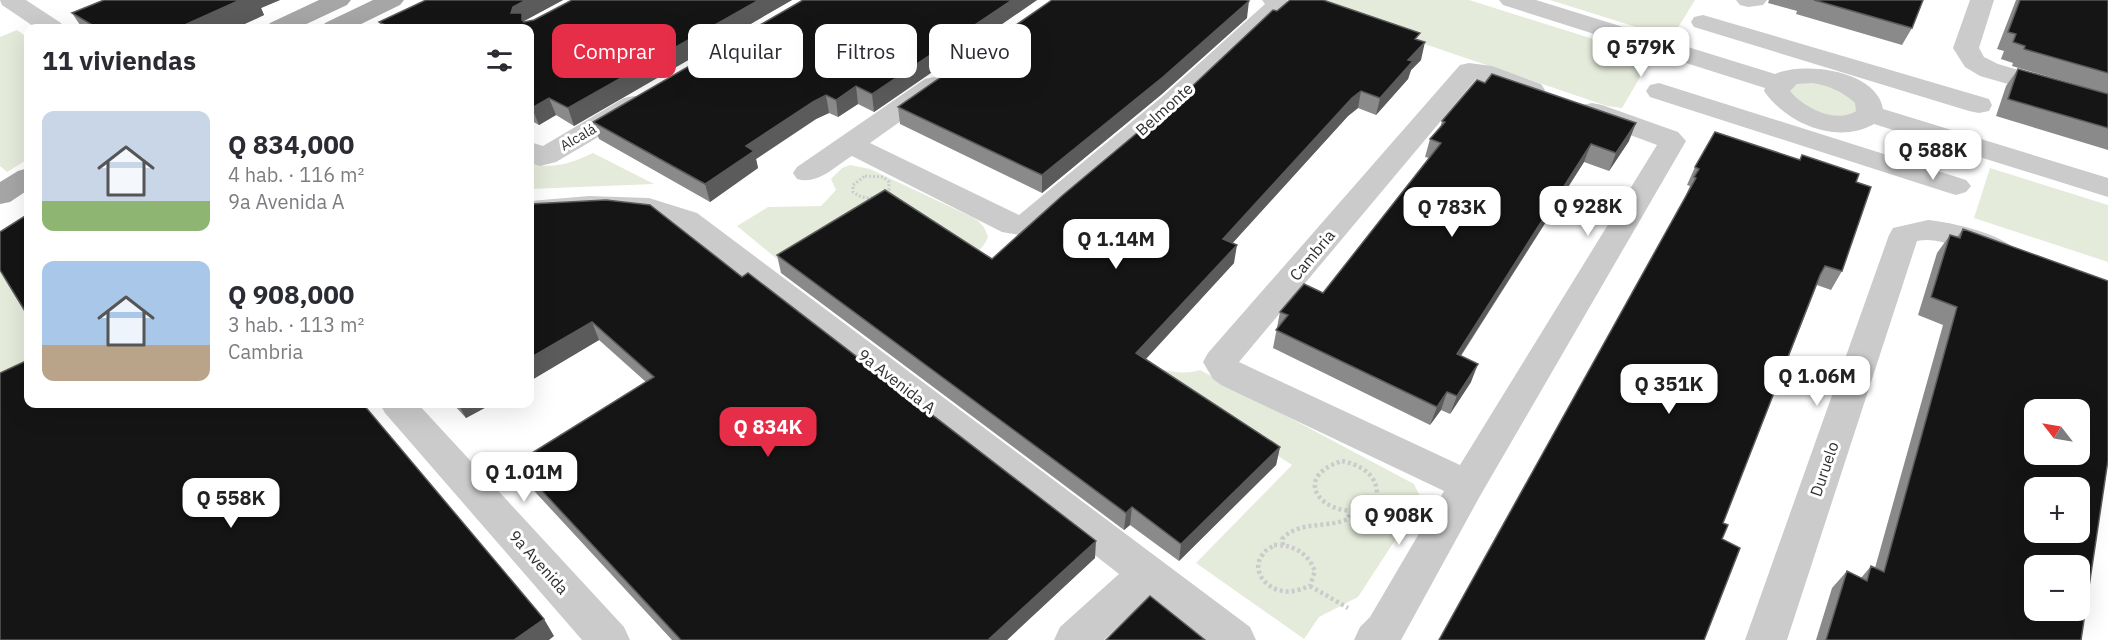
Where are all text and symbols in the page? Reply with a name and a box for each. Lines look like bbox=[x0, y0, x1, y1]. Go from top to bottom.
chip: Comprar bbox=[552, 24, 676, 78]
chip: Alquilar bbox=[688, 24, 803, 78]
chip: Filtros bbox=[815, 24, 917, 78]
chip: Nuevo bbox=[929, 24, 1031, 78]
pin: Q 579K bbox=[1592, 27, 1690, 78]
text: Q 579K bbox=[1607, 33, 1675, 60]
text: 11 viviendas bbox=[42, 43, 196, 77]
icon: filters bbox=[483, 44, 516, 77]
street label: Belmonte bbox=[1131, 78, 1197, 140]
street label: Alcalá bbox=[557, 119, 600, 154]
text: Q 834,000 bbox=[228, 127, 354, 161]
pin: Q 588K bbox=[1884, 130, 1982, 181]
icon: home bbox=[90, 135, 162, 207]
text: Q 588K bbox=[1899, 136, 1967, 163]
text: 4 hab. · 116 m² bbox=[228, 161, 364, 188]
pin: Q 928K bbox=[1539, 186, 1637, 237]
pin: Q 783K bbox=[1403, 187, 1501, 238]
text: 9a Avenida A bbox=[228, 188, 345, 215]
text: Q 928K bbox=[1554, 192, 1622, 219]
text: Q 783K bbox=[1418, 193, 1486, 220]
pin: Q 1.14M bbox=[1061, 219, 1171, 270]
text: Q 1.14M bbox=[1077, 225, 1155, 252]
street label: Cambria bbox=[1285, 225, 1339, 284]
text: Q 908,000 bbox=[228, 277, 354, 311]
icon: home bbox=[90, 285, 162, 357]
text: 3 hab. · 113 m² bbox=[228, 311, 364, 338]
text: Cambria bbox=[228, 338, 303, 365]
street label: 9a Avenida A bbox=[854, 344, 940, 418]
pin: Q 1.06M bbox=[1762, 356, 1872, 407]
text: Q 1.06M bbox=[1778, 362, 1856, 389]
pin: Q 351K bbox=[1620, 364, 1718, 415]
text: Q 351K bbox=[1635, 370, 1703, 397]
north arrow bbox=[2024, 399, 2090, 465]
map controls bbox=[2024, 399, 2090, 621]
pin: Q 834K bbox=[719, 407, 817, 458]
text: Q 834K bbox=[734, 413, 802, 440]
street label: Duruelo bbox=[1805, 439, 1843, 499]
pin: Q 1.01M bbox=[469, 452, 579, 503]
text: Q 1.01M bbox=[485, 458, 563, 485]
button: + bbox=[2024, 477, 2090, 543]
pin: Q 558K bbox=[182, 478, 280, 529]
text: Q 558K bbox=[197, 484, 265, 511]
pin: Q 908K bbox=[1350, 495, 1448, 546]
text: Q 908K bbox=[1365, 501, 1433, 528]
street label: 9a Avenida bbox=[505, 526, 573, 598]
button: − bbox=[2024, 555, 2090, 621]

